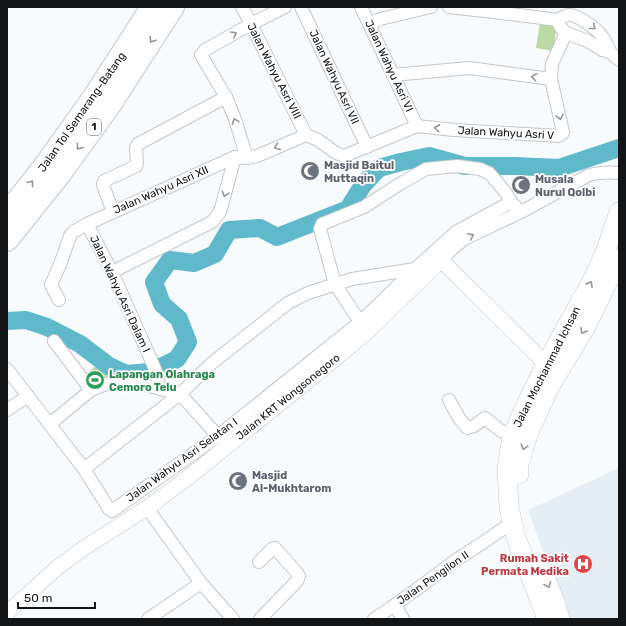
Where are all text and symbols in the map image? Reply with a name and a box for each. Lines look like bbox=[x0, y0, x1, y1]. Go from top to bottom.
street label: Jalan Wahyu Asri VI bbox=[362, 18, 416, 114]
street label: Jalan Wahyu Asri VIII bbox=[244, 21, 304, 121]
one-way arrow bbox=[588, 22, 595, 29]
street label: Jalan Wahyu Asri VII bbox=[306, 28, 362, 126]
one-way arrow bbox=[230, 31, 237, 39]
one-way arrow bbox=[149, 36, 157, 43]
street label: Jalan Tol Semarang–Batang bbox=[36, 50, 128, 174]
one-way arrow bbox=[531, 73, 537, 82]
one-way arrow bbox=[555, 113, 564, 120]
one-way arrow bbox=[232, 117, 240, 124]
road number: 1 bbox=[87, 119, 101, 135]
one-way arrow bbox=[434, 124, 440, 133]
street label: Jalan Wahyu Asri V bbox=[457, 124, 555, 142]
one-way arrow bbox=[274, 142, 282, 150]
one-way arrow bbox=[77, 143, 84, 150]
place label: Masjid Baitul Muttaqin bbox=[324, 159, 394, 185]
mosque icon: Masjid Baitul Muttaqin bbox=[299, 160, 321, 182]
street label: Jalan Wahyu Asri XII bbox=[111, 163, 211, 217]
place label: Musala Nurul Qolbi bbox=[535, 173, 595, 199]
mosque icon: Musala Nurul Qolbi bbox=[510, 174, 532, 196]
one-way arrow bbox=[26, 180, 33, 187]
one-way arrow bbox=[221, 190, 230, 197]
street label: Jalan Wahyu Asri Dalam I bbox=[87, 233, 153, 355]
one-way arrow bbox=[467, 233, 475, 241]
one-way arrow bbox=[586, 281, 593, 288]
street label: Jalan Mochammad Ichsan bbox=[511, 304, 583, 430]
one-way arrow bbox=[580, 327, 587, 334]
street label: Jalan KRT Wongsonegoro bbox=[234, 351, 342, 443]
place label: Lapangan Olahraga Cemoro Telu bbox=[109, 368, 215, 394]
sports icon: Lapangan Olahraga Cemoro Telu bbox=[84, 369, 106, 391]
street label: Jalan Wahyu Asri Selatan I bbox=[124, 415, 240, 505]
one-way arrow bbox=[520, 443, 529, 450]
place label: Masjid Al-Mukhtarom bbox=[252, 469, 331, 495]
mosque icon: Masjid Al-Mukhtarom bbox=[227, 470, 249, 492]
street label: Jalan Pengilon II bbox=[395, 548, 471, 608]
place label: Rumah Sakit Permata Medika bbox=[481, 552, 569, 578]
hospital icon: Rumah Sakit Permata Medika bbox=[572, 553, 594, 575]
one-way arrow bbox=[544, 582, 552, 589]
scale bar bbox=[18, 584, 95, 610]
text: 50 m bbox=[24, 591, 52, 605]

